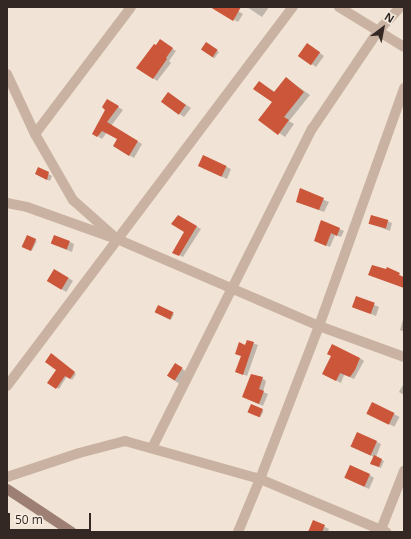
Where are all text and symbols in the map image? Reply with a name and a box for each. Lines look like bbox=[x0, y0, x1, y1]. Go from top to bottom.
north arrow bbox=[363, 8, 403, 48]
text: N bbox=[382, 9, 397, 26]
scale bar bbox=[10, 505, 93, 531]
text: 50 m bbox=[15, 511, 43, 528]

